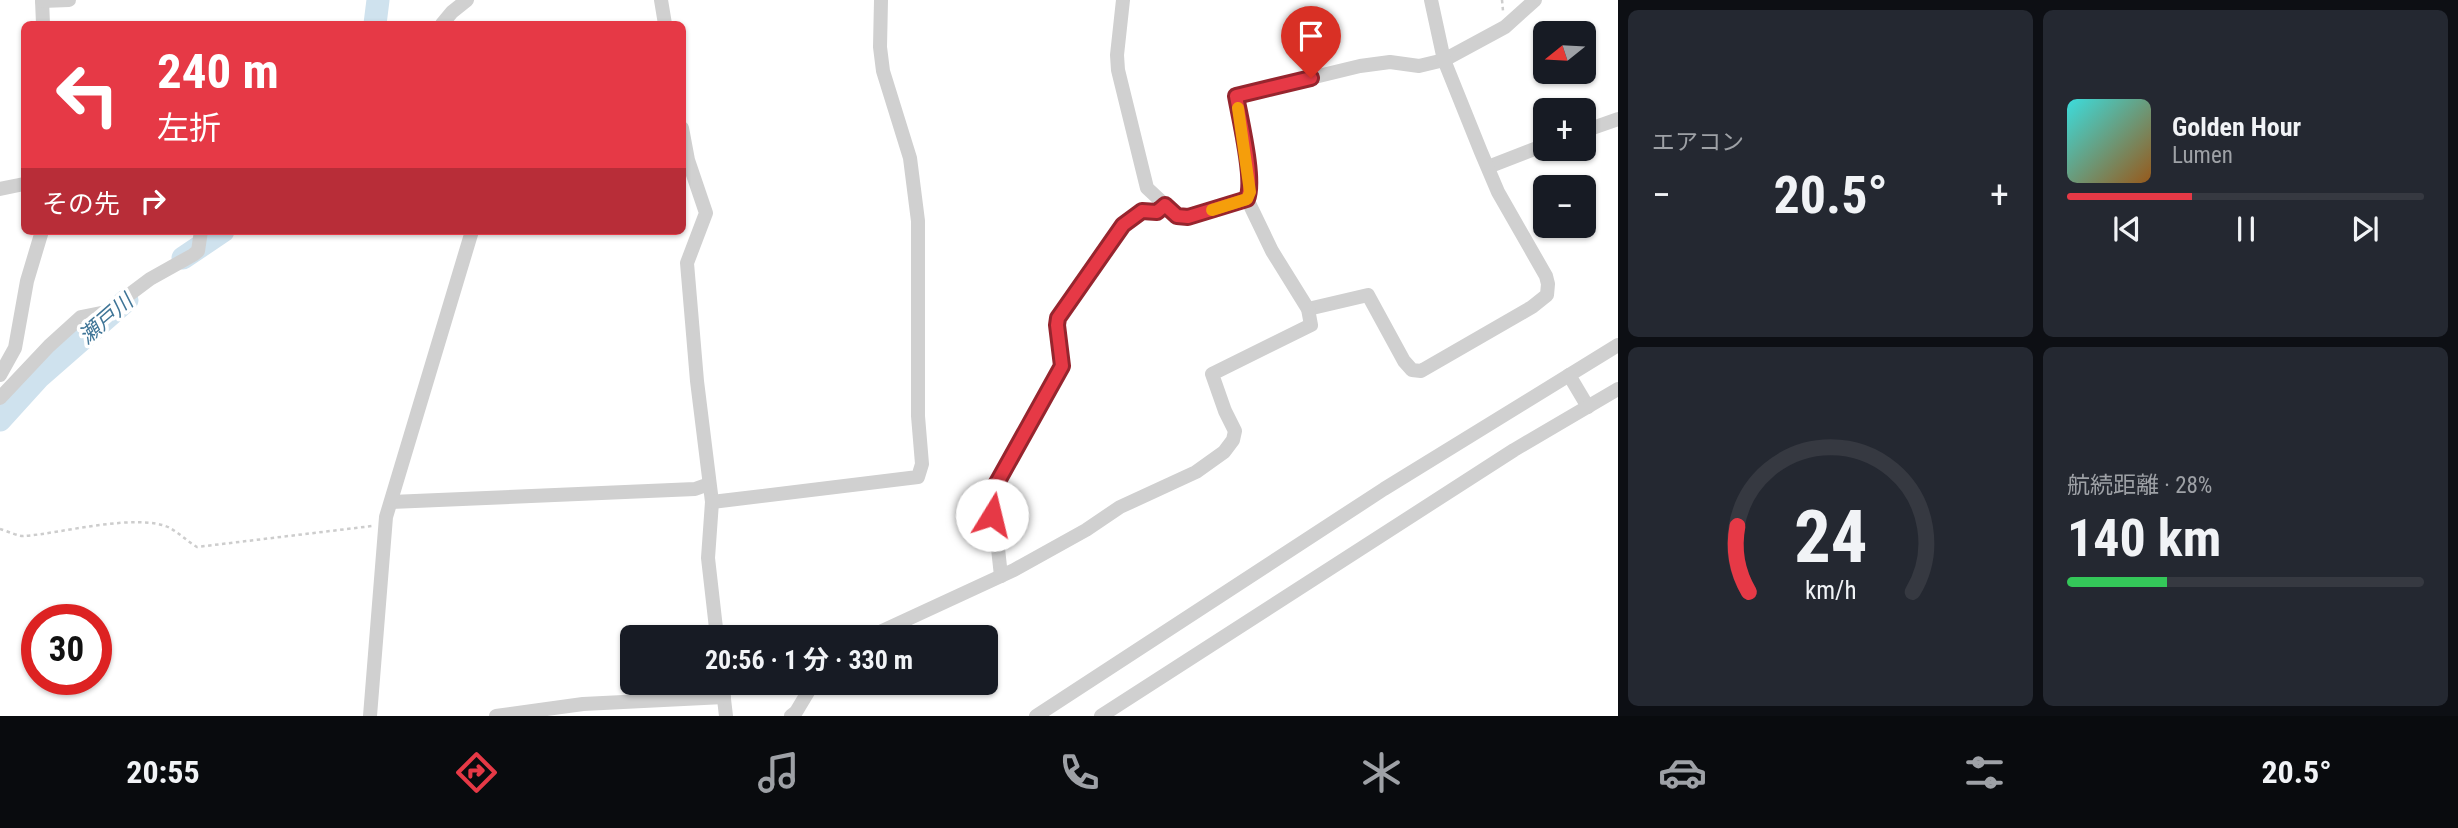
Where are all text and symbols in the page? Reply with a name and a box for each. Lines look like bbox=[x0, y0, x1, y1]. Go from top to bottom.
pin bbox=[1281, 6, 1341, 78]
icon: arrive bbox=[1292, 17, 1330, 55]
north arrow bbox=[1533, 21, 1596, 84]
map controls bbox=[1533, 21, 1596, 238]
text: 240 m bbox=[157, 43, 279, 100]
icon: left bbox=[42, 49, 133, 140]
button: + bbox=[1533, 98, 1596, 161]
text: 左折 bbox=[157, 109, 221, 147]
text: Golden Hour bbox=[2172, 112, 2301, 142]
text: エアコン bbox=[1652, 129, 1744, 156]
text: Lumen bbox=[2172, 142, 2233, 169]
text: 20.5° bbox=[1773, 165, 1888, 226]
text: − bbox=[1652, 173, 1671, 217]
text: + bbox=[1990, 173, 2009, 217]
button: − bbox=[1533, 175, 1596, 238]
icon: right bbox=[134, 182, 172, 220]
text: その先 bbox=[42, 189, 120, 219]
icon: previous bbox=[2108, 210, 2146, 248]
icon: pause bbox=[2227, 210, 2265, 248]
icon: next bbox=[2346, 210, 2384, 248]
water label: 瀬戸川 bbox=[74, 288, 139, 349]
text: 航続距離 · 28% bbox=[2067, 472, 2212, 499]
position arrow bbox=[955, 478, 1029, 552]
text: 24 bbox=[1794, 495, 1867, 581]
text: 140 km bbox=[2067, 508, 2221, 569]
text: km/h bbox=[1805, 576, 1856, 605]
speed limit sign: 30 bbox=[21, 604, 112, 695]
text: 20:56 · 1 分 · 330 m bbox=[705, 645, 913, 675]
icon: directions bbox=[452, 748, 501, 797]
icon: music bbox=[754, 748, 803, 797]
icon: phone bbox=[1055, 748, 1104, 797]
icon: climate bbox=[1357, 748, 1406, 797]
icon: car bbox=[1658, 748, 1707, 797]
icon: filters bbox=[1960, 748, 2009, 797]
text: 20:55 bbox=[126, 753, 200, 791]
text: 20.5° bbox=[2261, 753, 2332, 791]

